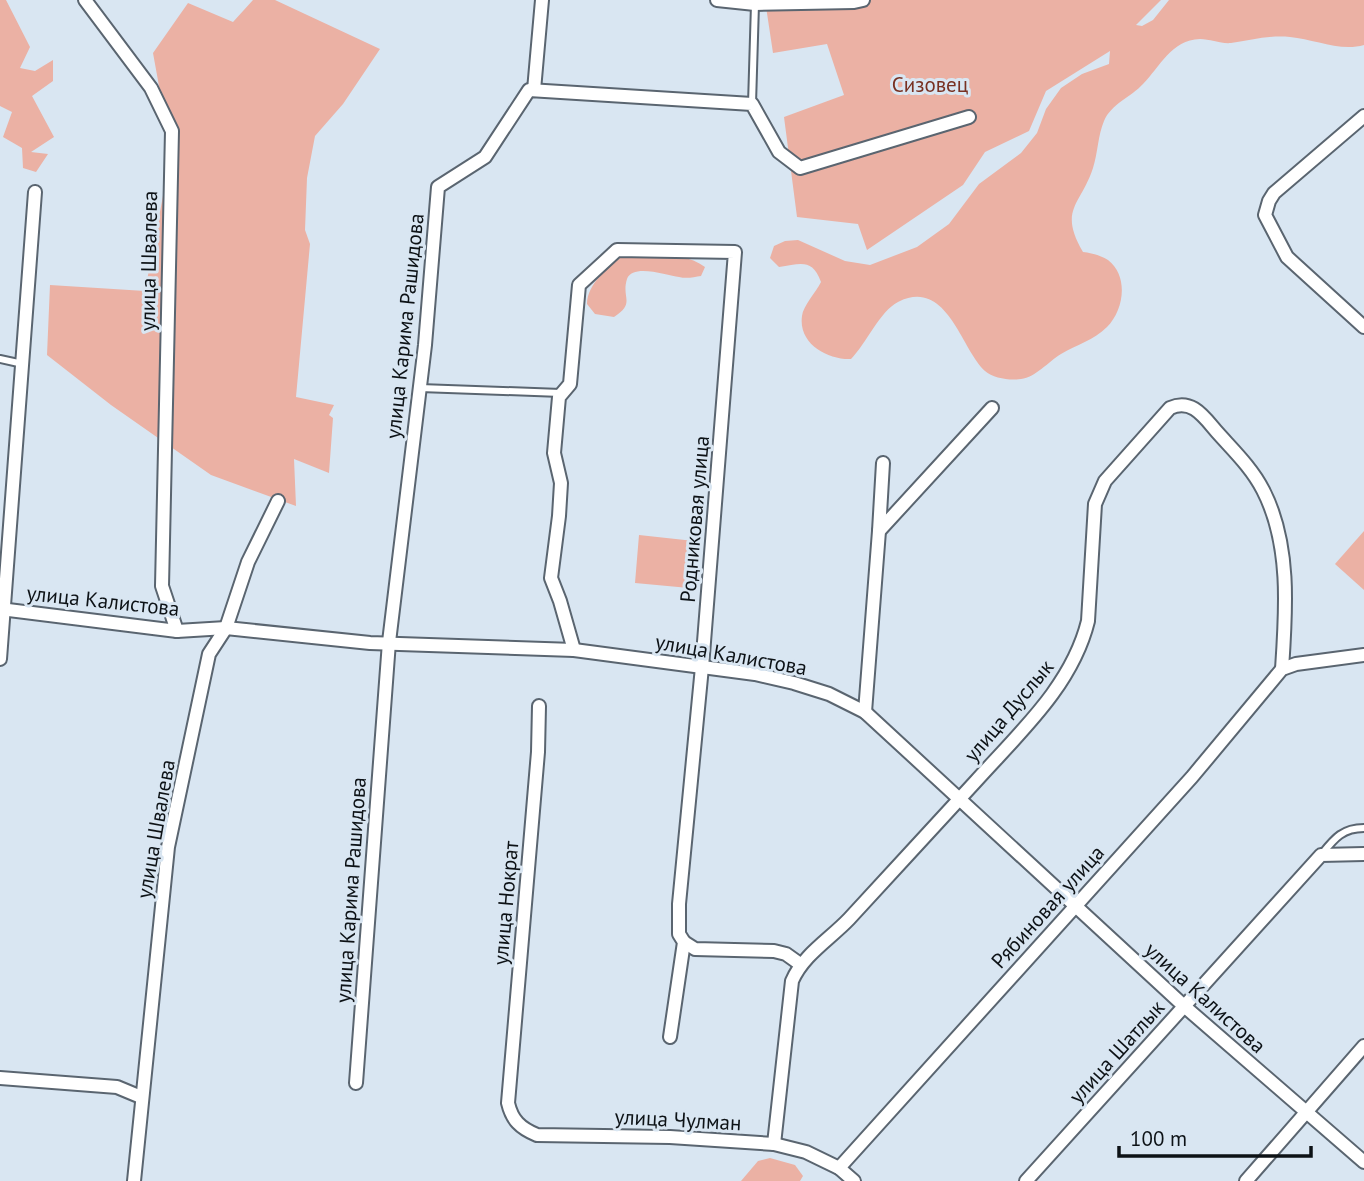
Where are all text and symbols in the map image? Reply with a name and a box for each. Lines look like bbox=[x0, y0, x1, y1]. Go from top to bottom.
park label: Сизовец bbox=[892, 71, 969, 98]
street label: улица Швалева bbox=[134, 191, 163, 331]
street label: улица Карима Рашидова bbox=[379, 212, 430, 440]
street label: Родниковая улица bbox=[674, 434, 715, 603]
street label: улица Калистова bbox=[25, 579, 181, 622]
street label: улица Калистова bbox=[653, 628, 809, 681]
street label: улица Дуслык bbox=[958, 654, 1059, 767]
street label: улица Швалева bbox=[130, 757, 181, 900]
street label: улица Карима Рашидова bbox=[329, 776, 372, 1004]
street label: улица Нократ bbox=[487, 839, 524, 966]
street label: Рябиновая улица bbox=[985, 839, 1110, 974]
street label: улица Калистова bbox=[1139, 936, 1271, 1059]
street label: улица Шатлык bbox=[1063, 994, 1170, 1109]
street label: улица Чулман bbox=[614, 1103, 742, 1136]
scale bar bbox=[1119, 1114, 1312, 1158]
text: 100 m bbox=[1130, 1125, 1187, 1152]

